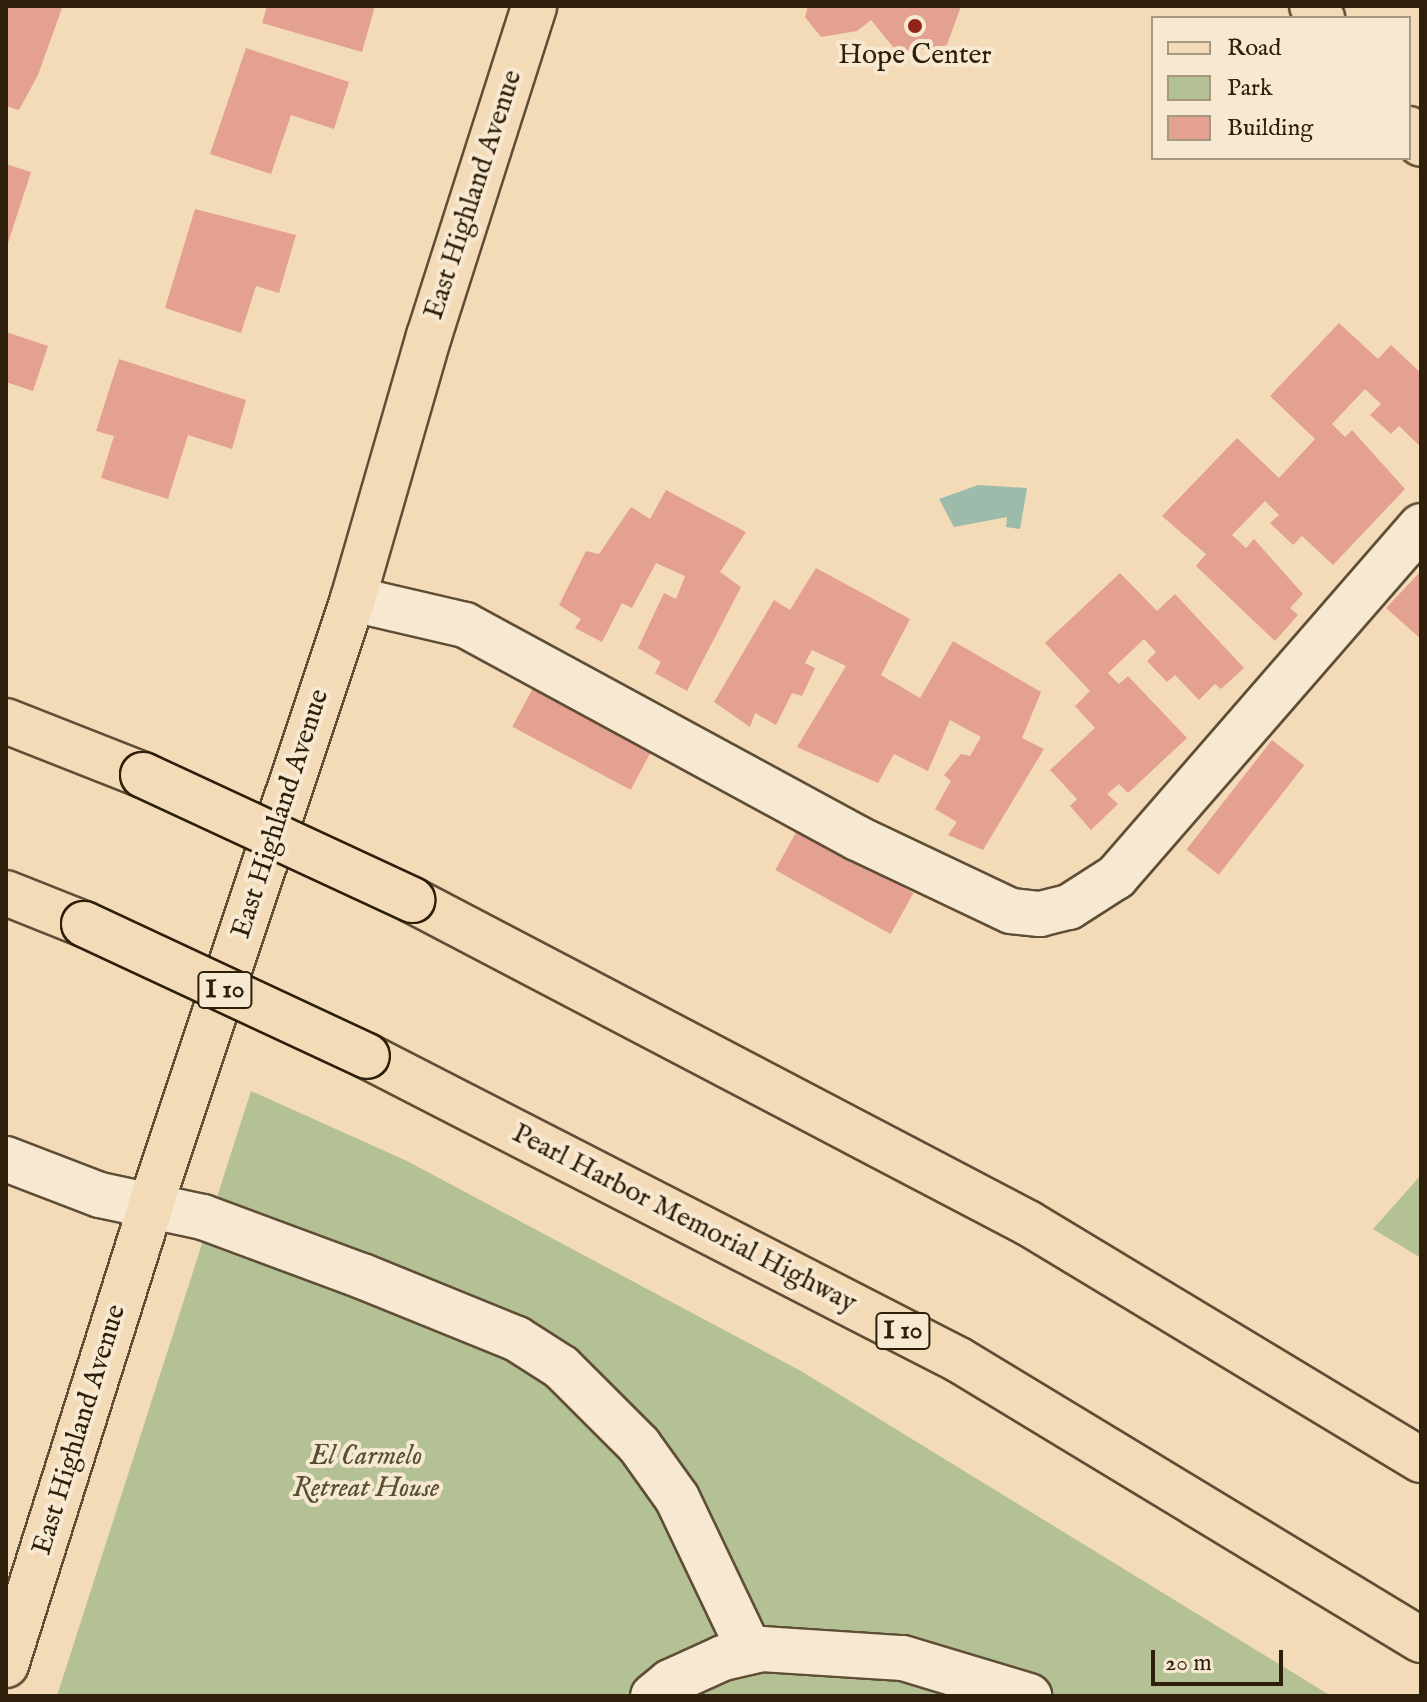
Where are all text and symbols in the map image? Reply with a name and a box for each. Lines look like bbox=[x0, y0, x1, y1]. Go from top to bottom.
legend bbox=[1151, 16, 1411, 160]
marker: Hope Center bbox=[906, 17, 924, 35]
text: Road bbox=[1227, 33, 1281, 64]
place label: Hope Center bbox=[838, 39, 992, 73]
street label: East Highland Avenue bbox=[418, 66, 530, 324]
text: Park bbox=[1227, 73, 1273, 104]
text: Building bbox=[1227, 113, 1313, 144]
street label: East Highland Avenue bbox=[225, 685, 337, 943]
road number: I 10 bbox=[197, 968, 253, 1012]
street label: Pearl Harbor Memorial Highway bbox=[506, 1117, 862, 1321]
street label: East Highland Avenue bbox=[26, 1301, 134, 1559]
road number: I 10 bbox=[875, 1309, 931, 1353]
park label: El Carmelo Retreat House bbox=[293, 1440, 439, 1506]
scale bar bbox=[1155, 1634, 1287, 1684]
text: 20 m bbox=[1165, 1648, 1212, 1679]

